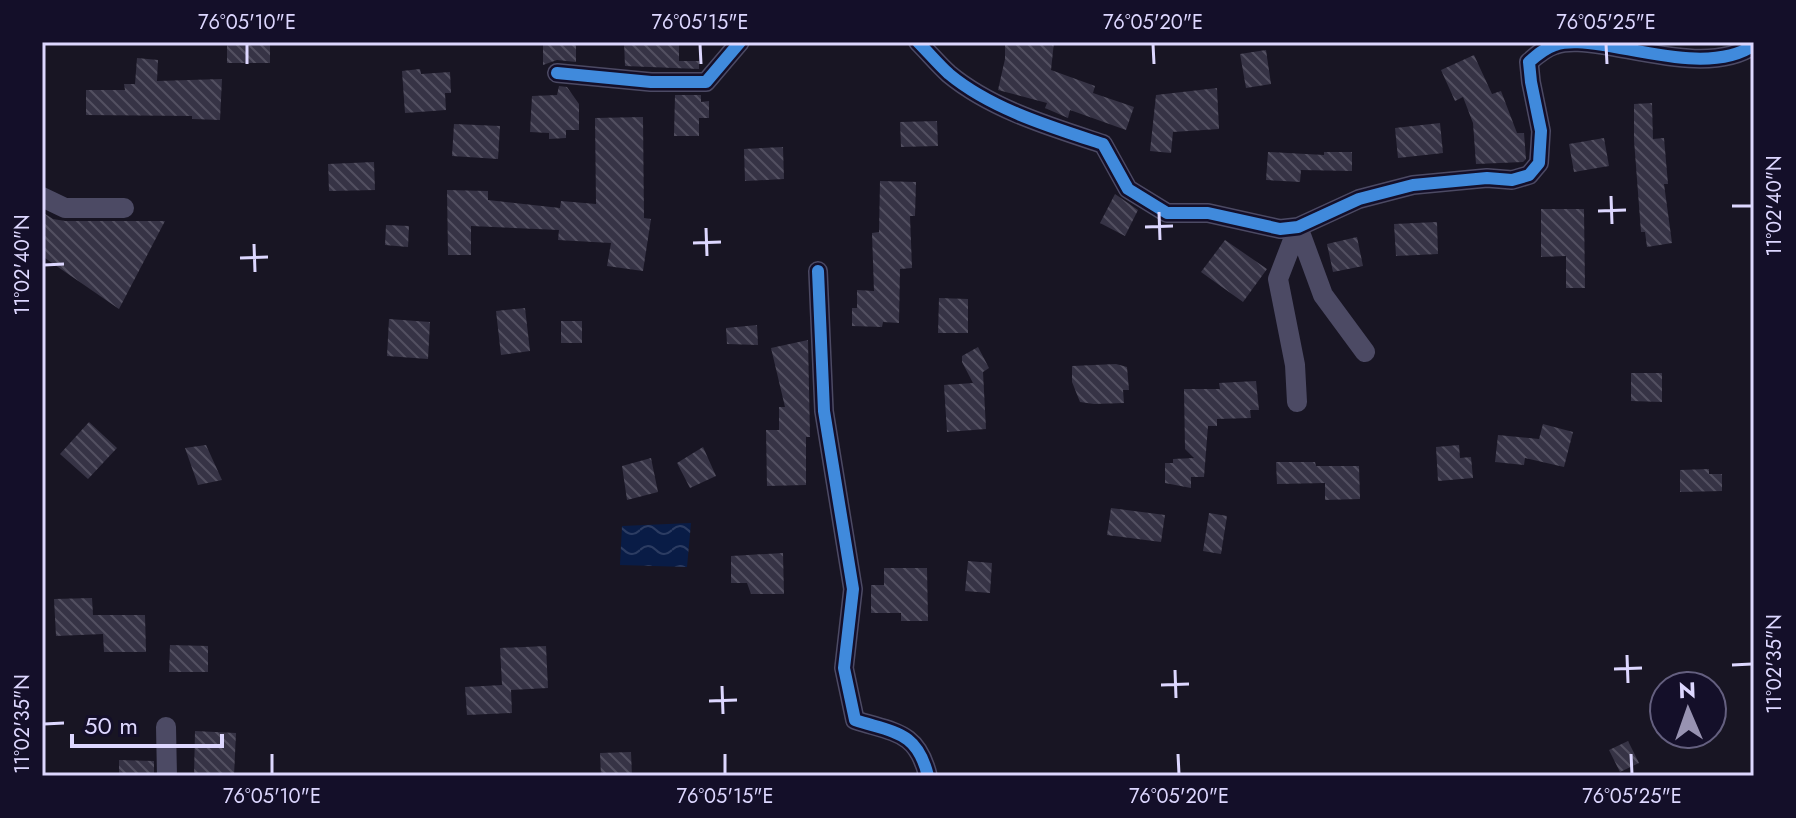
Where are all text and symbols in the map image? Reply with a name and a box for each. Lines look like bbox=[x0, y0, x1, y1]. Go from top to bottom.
text: 76°05'10"E bbox=[198, 8, 296, 37]
text: 76°05'15"E bbox=[651, 8, 749, 37]
text: 76°05'20"E bbox=[1103, 8, 1203, 37]
text: 76°05'25"E bbox=[1556, 8, 1656, 37]
text: 11°02'40"N bbox=[1760, 155, 1789, 257]
text: 11°02'40"N bbox=[8, 214, 37, 316]
text: 11°02'35"N bbox=[1760, 614, 1789, 714]
north arrow bbox=[1648, 670, 1728, 750]
text: 11°02'35"N bbox=[8, 674, 37, 774]
text: N bbox=[1678, 674, 1697, 706]
scale bar bbox=[72, 698, 222, 748]
text: 50 m bbox=[84, 708, 138, 743]
text: 76°05'10"E bbox=[223, 782, 321, 811]
text: 76°05'15"E bbox=[676, 782, 774, 811]
text: 76°05'20"E bbox=[1129, 782, 1229, 811]
text: 76°05'25"E bbox=[1582, 782, 1682, 811]

